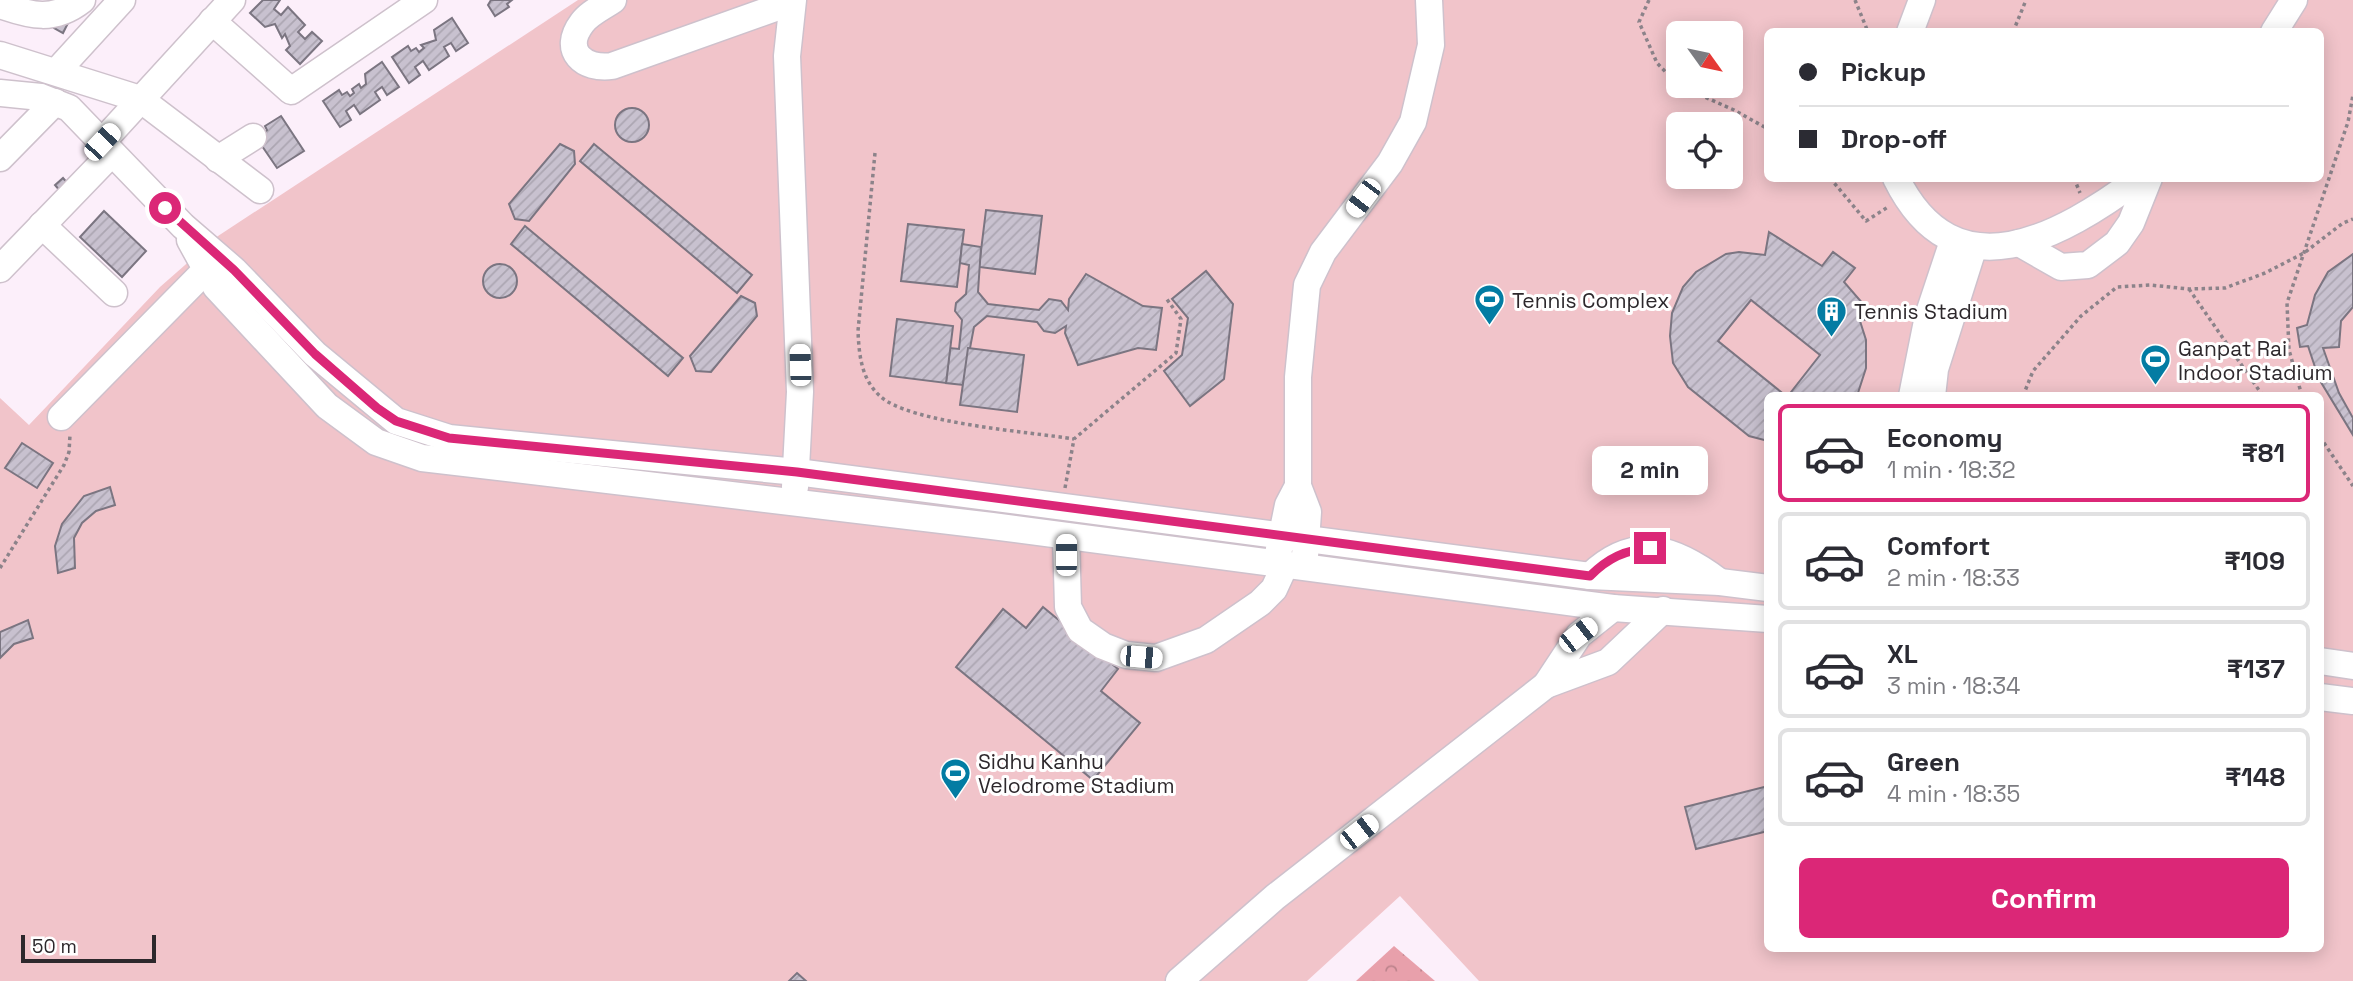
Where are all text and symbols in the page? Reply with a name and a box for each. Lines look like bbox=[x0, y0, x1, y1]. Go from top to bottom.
north arrow bbox=[1666, 21, 1743, 98]
map controls bbox=[1666, 21, 1743, 189]
text: Pickup bbox=[1841, 55, 1926, 89]
button: locate bbox=[1666, 112, 1743, 189]
car bbox=[80, 119, 125, 165]
text: Drop-off bbox=[1841, 122, 1947, 156]
car bbox=[1342, 175, 1385, 221]
route start bbox=[149, 192, 181, 224]
sports icon: Tennis Complex bbox=[1472, 283, 1506, 327]
place label: Tennis Complex bbox=[1512, 287, 1669, 314]
building icon: Tennis Stadium bbox=[1814, 294, 1848, 338]
place label: Tennis Stadium bbox=[1854, 298, 2008, 325]
place label: Ganpat Rai Indoor Stadium bbox=[2178, 335, 2333, 386]
sports icon: Ganpat Rai Indoor Stadium bbox=[2138, 343, 2172, 387]
car bbox=[789, 344, 812, 386]
text: Economy bbox=[1887, 421, 2003, 455]
icon: car bbox=[1803, 422, 1866, 485]
text: ₹81 bbox=[2241, 436, 2285, 470]
callout: 2 min bbox=[1592, 447, 1708, 496]
text: 2 min bbox=[1620, 455, 1680, 485]
text: 1 min · 18:32 bbox=[1887, 455, 2016, 485]
text: Comfort bbox=[1887, 529, 1990, 563]
icon: car bbox=[1803, 530, 1866, 593]
route end bbox=[1634, 532, 1666, 564]
car bbox=[1056, 534, 1077, 576]
text: ₹109 bbox=[2224, 544, 2285, 578]
text: 2 min · 18:33 bbox=[1887, 563, 2020, 593]
car bbox=[1555, 614, 1602, 656]
text: XL bbox=[1887, 637, 1918, 671]
icon: car bbox=[1803, 638, 1866, 701]
car bbox=[1120, 645, 1163, 669]
text: ₹137 bbox=[2227, 652, 2285, 686]
text: 3 min · 18:34 bbox=[1887, 671, 2020, 701]
text: Green bbox=[1887, 745, 1960, 779]
icon: car bbox=[1803, 746, 1866, 809]
place label: Sidhu Kanhu Velodrome Stadium bbox=[978, 748, 1175, 799]
sports icon: Sidhu Kanhu Velodrome Stadium bbox=[938, 756, 972, 800]
text: ₹148 bbox=[2225, 760, 2285, 794]
text: 4 min · 18:35 bbox=[1887, 779, 2020, 809]
car bbox=[1336, 811, 1383, 853]
button: Confirm bbox=[1799, 858, 2289, 938]
scale bar bbox=[21, 932, 156, 964]
text: 50 m bbox=[32, 934, 77, 959]

